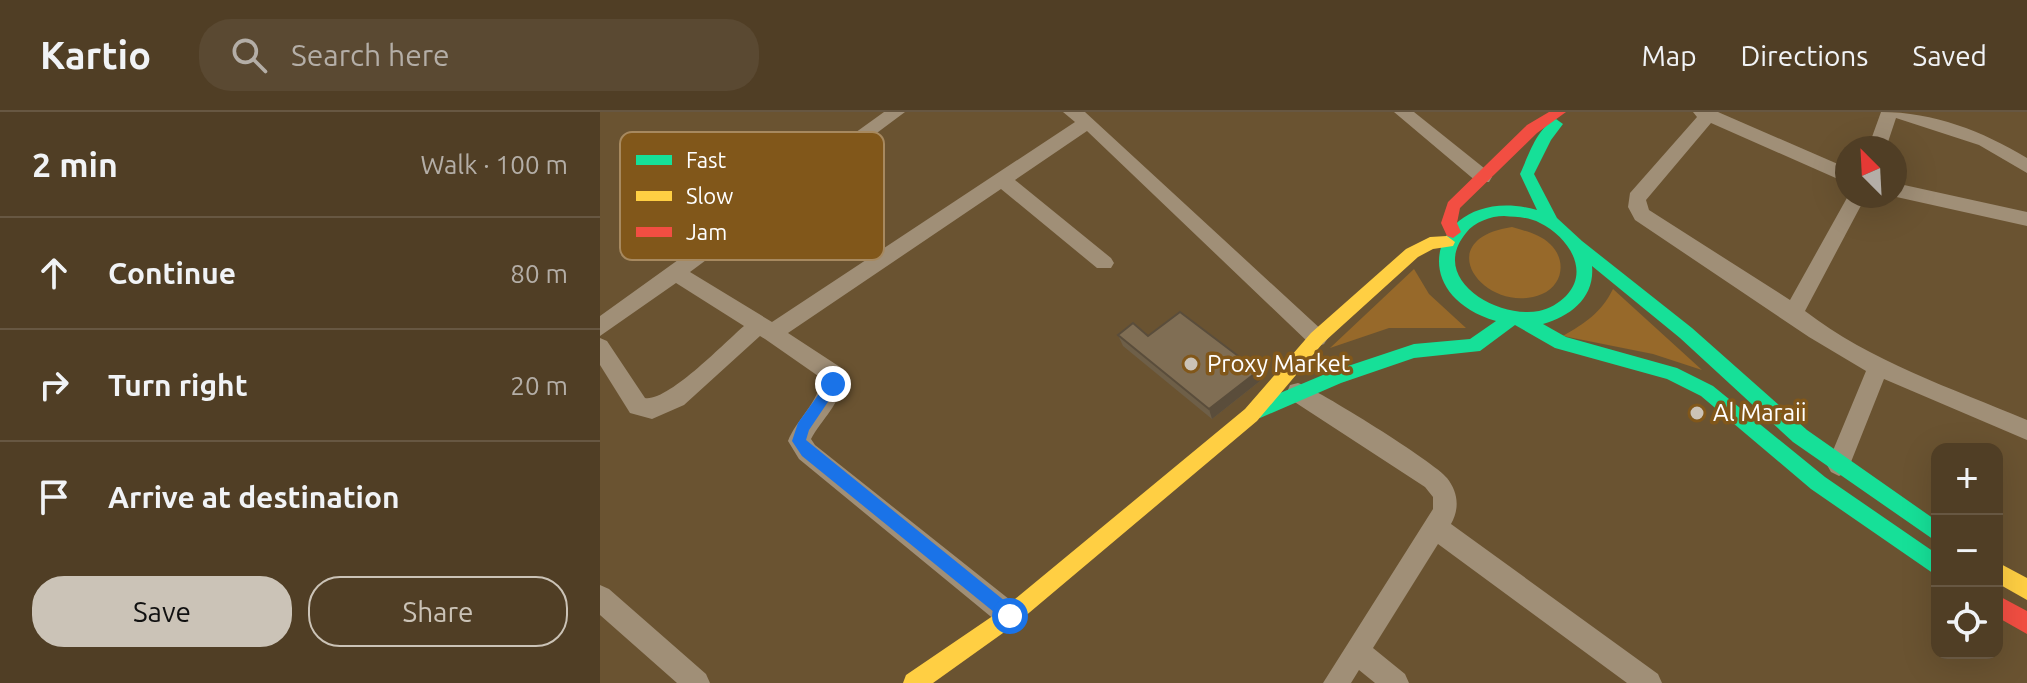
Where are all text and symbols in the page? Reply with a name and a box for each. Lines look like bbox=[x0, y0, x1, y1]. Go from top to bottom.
search box bbox=[199, 19, 759, 91]
icon: search bbox=[227, 33, 271, 77]
text: Kartio bbox=[40, 34, 151, 76]
text: Search here bbox=[291, 38, 450, 72]
text: Map bbox=[1641, 40, 1697, 71]
text: Directions bbox=[1741, 40, 1868, 71]
text: Saved bbox=[1912, 40, 1987, 71]
legend bbox=[620, 132, 884, 260]
north arrow bbox=[1835, 136, 1907, 208]
text: 2 min bbox=[32, 145, 118, 183]
text: Fast bbox=[686, 147, 727, 172]
text: Walk · 100 m bbox=[420, 150, 568, 179]
text: Slow bbox=[686, 183, 733, 208]
text: Jam bbox=[686, 219, 727, 244]
icon: ahead bbox=[32, 251, 76, 295]
text: Continue bbox=[108, 256, 236, 290]
text: 80 m bbox=[510, 259, 568, 288]
place label: Proxy Market bbox=[1207, 350, 1351, 377]
marker: Proxy Market bbox=[1182, 355, 1200, 373]
icon: right bbox=[32, 363, 76, 407]
route end bbox=[815, 366, 851, 402]
text: Turn right bbox=[108, 368, 248, 402]
text: 20 m bbox=[510, 371, 568, 400]
place label: Al Maraii bbox=[1713, 399, 1807, 426]
marker: Al Maraii bbox=[1688, 404, 1706, 422]
map controls bbox=[1931, 443, 2003, 659]
button: + bbox=[1931, 443, 2003, 515]
icon: arrive bbox=[32, 475, 76, 519]
text: Arrive at destination bbox=[108, 480, 400, 514]
button: − bbox=[1931, 515, 2003, 587]
button: Save bbox=[32, 576, 292, 647]
button: Share bbox=[308, 576, 568, 647]
button: locate bbox=[1931, 587, 2003, 659]
route start bbox=[992, 598, 1028, 634]

